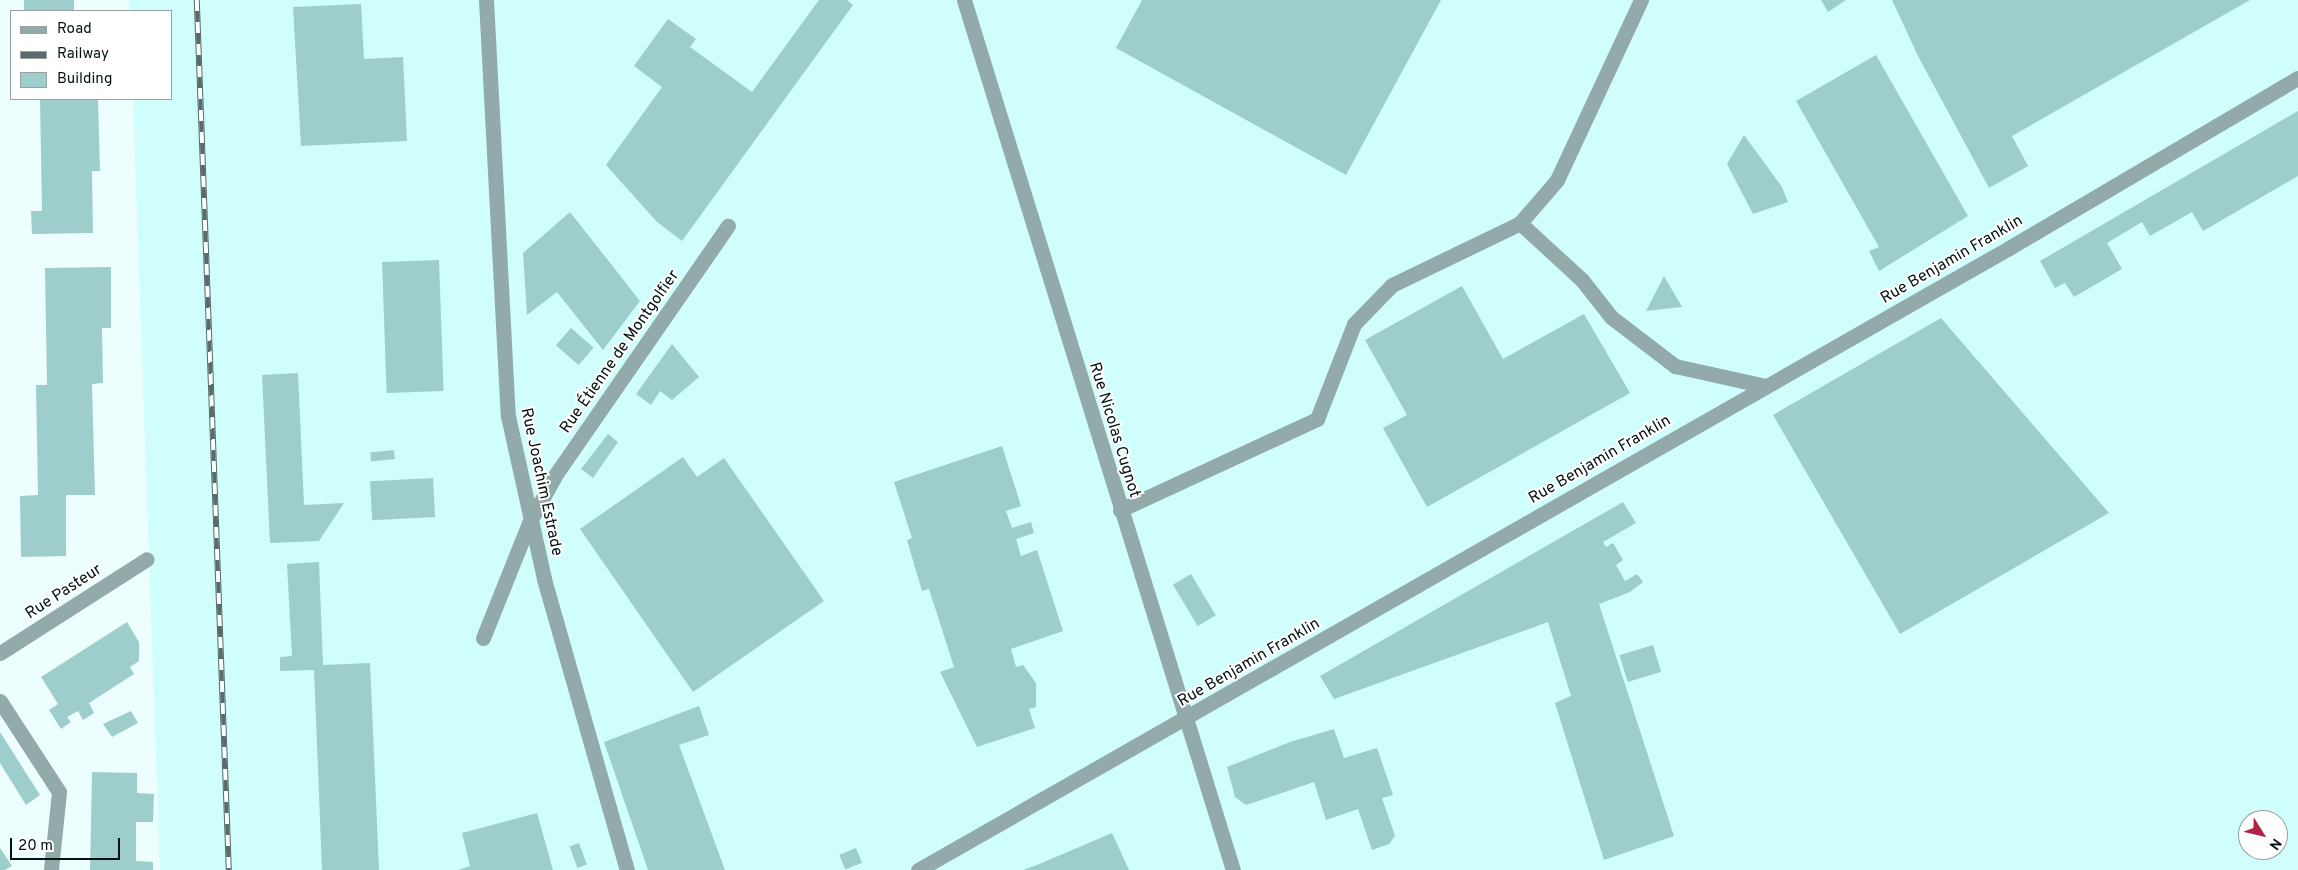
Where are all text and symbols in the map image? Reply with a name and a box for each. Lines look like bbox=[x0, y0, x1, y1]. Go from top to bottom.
legend bbox=[10, 10, 172, 100]
text: Road bbox=[57, 20, 92, 39]
text: Railway bbox=[57, 45, 109, 64]
text: Building bbox=[57, 70, 112, 89]
street label: Rue Benjamin Franklin bbox=[1878, 211, 2026, 309]
street label: Rue Étienne de Montgolfier bbox=[556, 267, 684, 437]
street label: Rue Nicolas Cugnot bbox=[1084, 360, 1144, 500]
street label: Rue Joachim Estrade bbox=[516, 406, 566, 558]
street label: Rue Benjamin Franklin bbox=[1526, 411, 1674, 509]
street label: Rue Pasteur bbox=[22, 560, 106, 624]
street label: Rue Benjamin Franklin bbox=[1175, 614, 1323, 712]
north arrow bbox=[2238, 810, 2288, 860]
scale bar bbox=[12, 828, 122, 860]
text: N bbox=[2265, 834, 2285, 853]
text: 20 m bbox=[18, 837, 53, 856]

